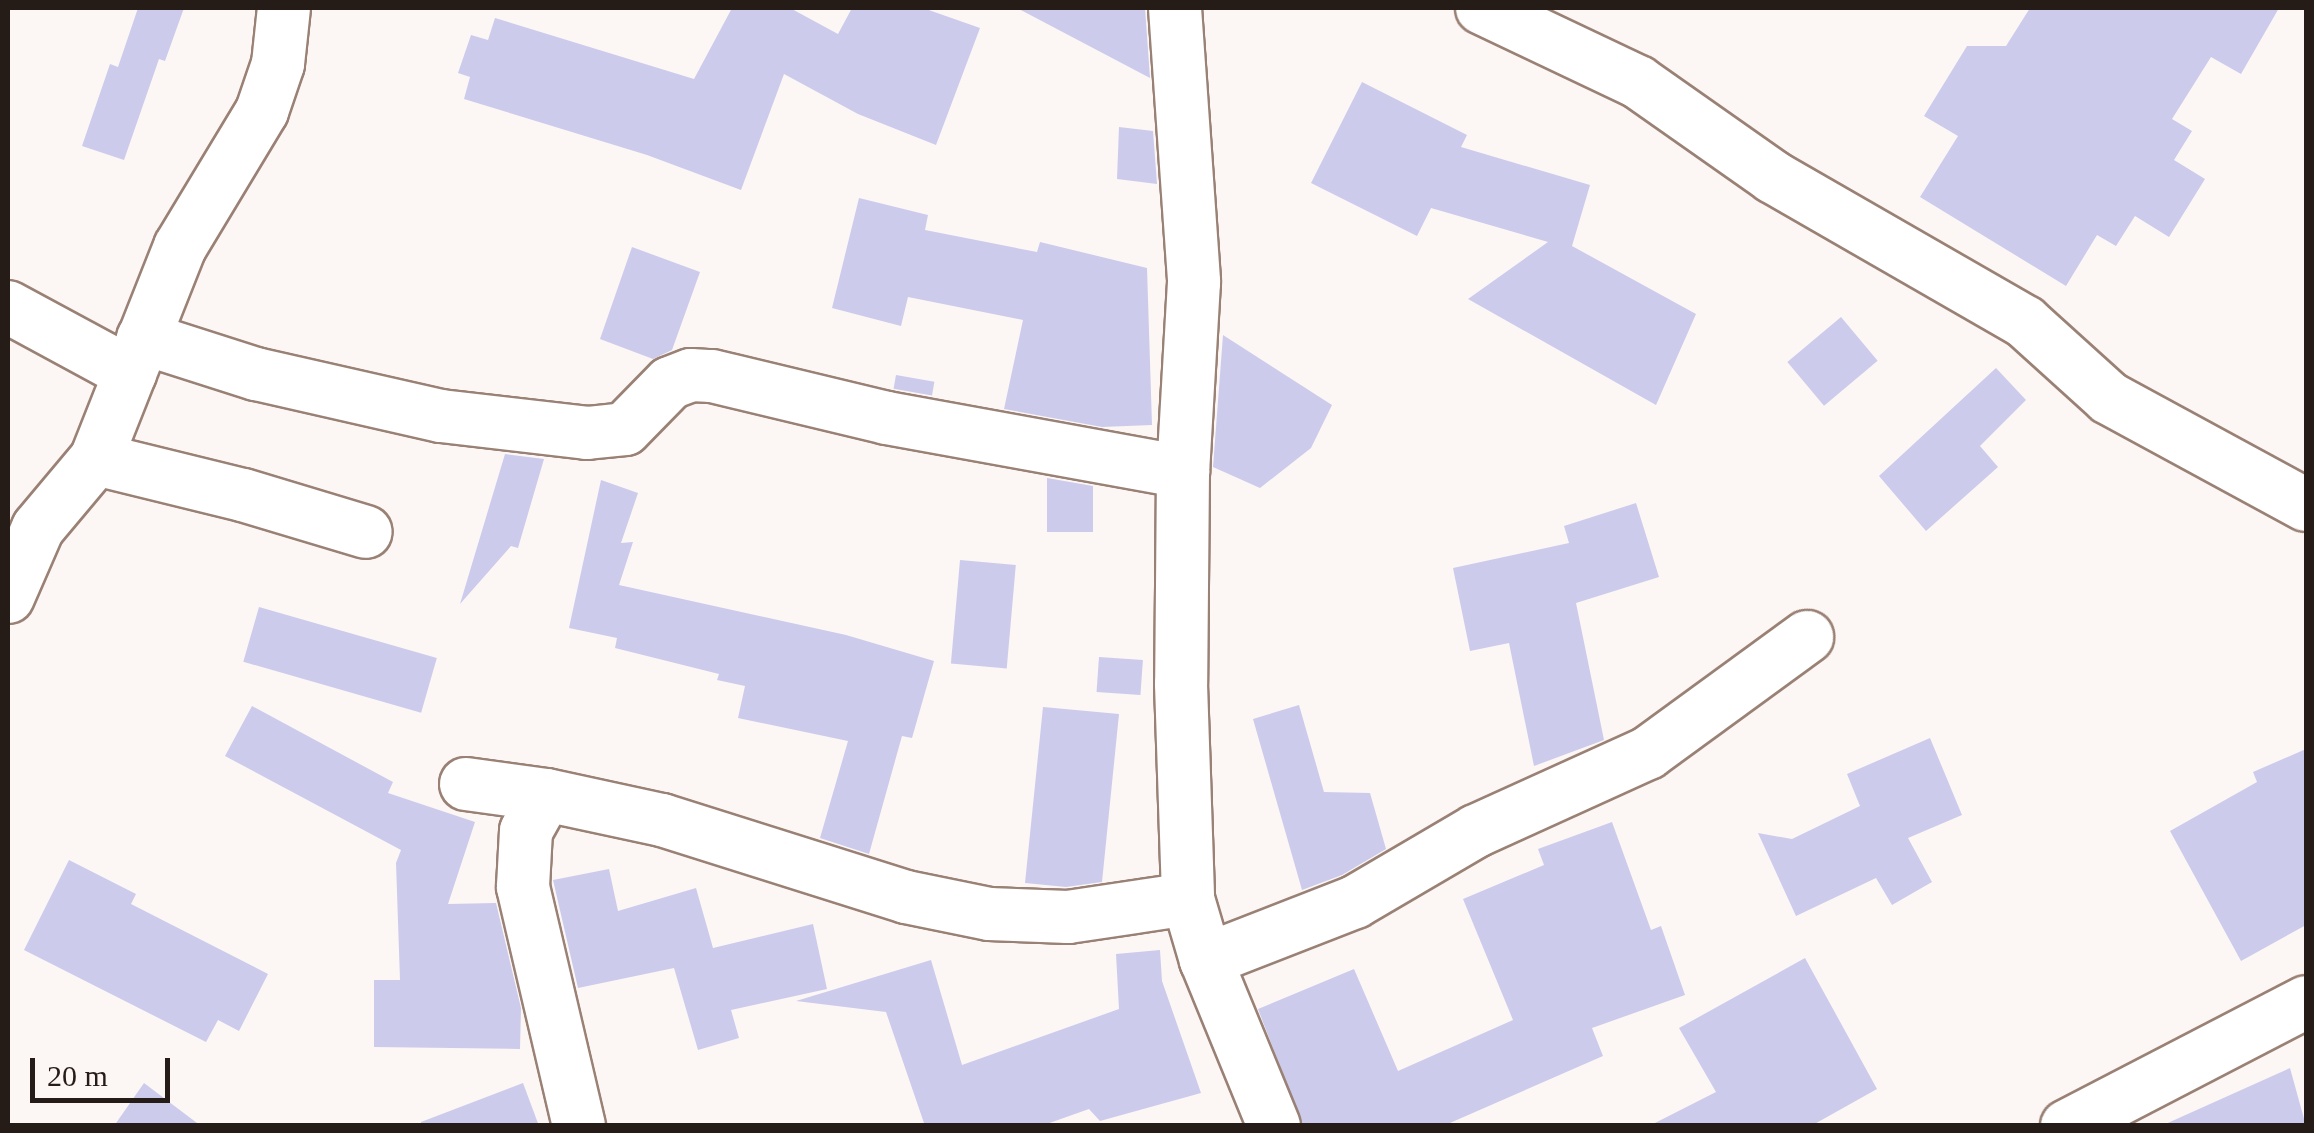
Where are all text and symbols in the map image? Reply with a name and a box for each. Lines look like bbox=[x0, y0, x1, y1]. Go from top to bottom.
scale bar bbox=[35, 1038, 175, 1100]
text: 20 m bbox=[47, 1059, 108, 1092]

